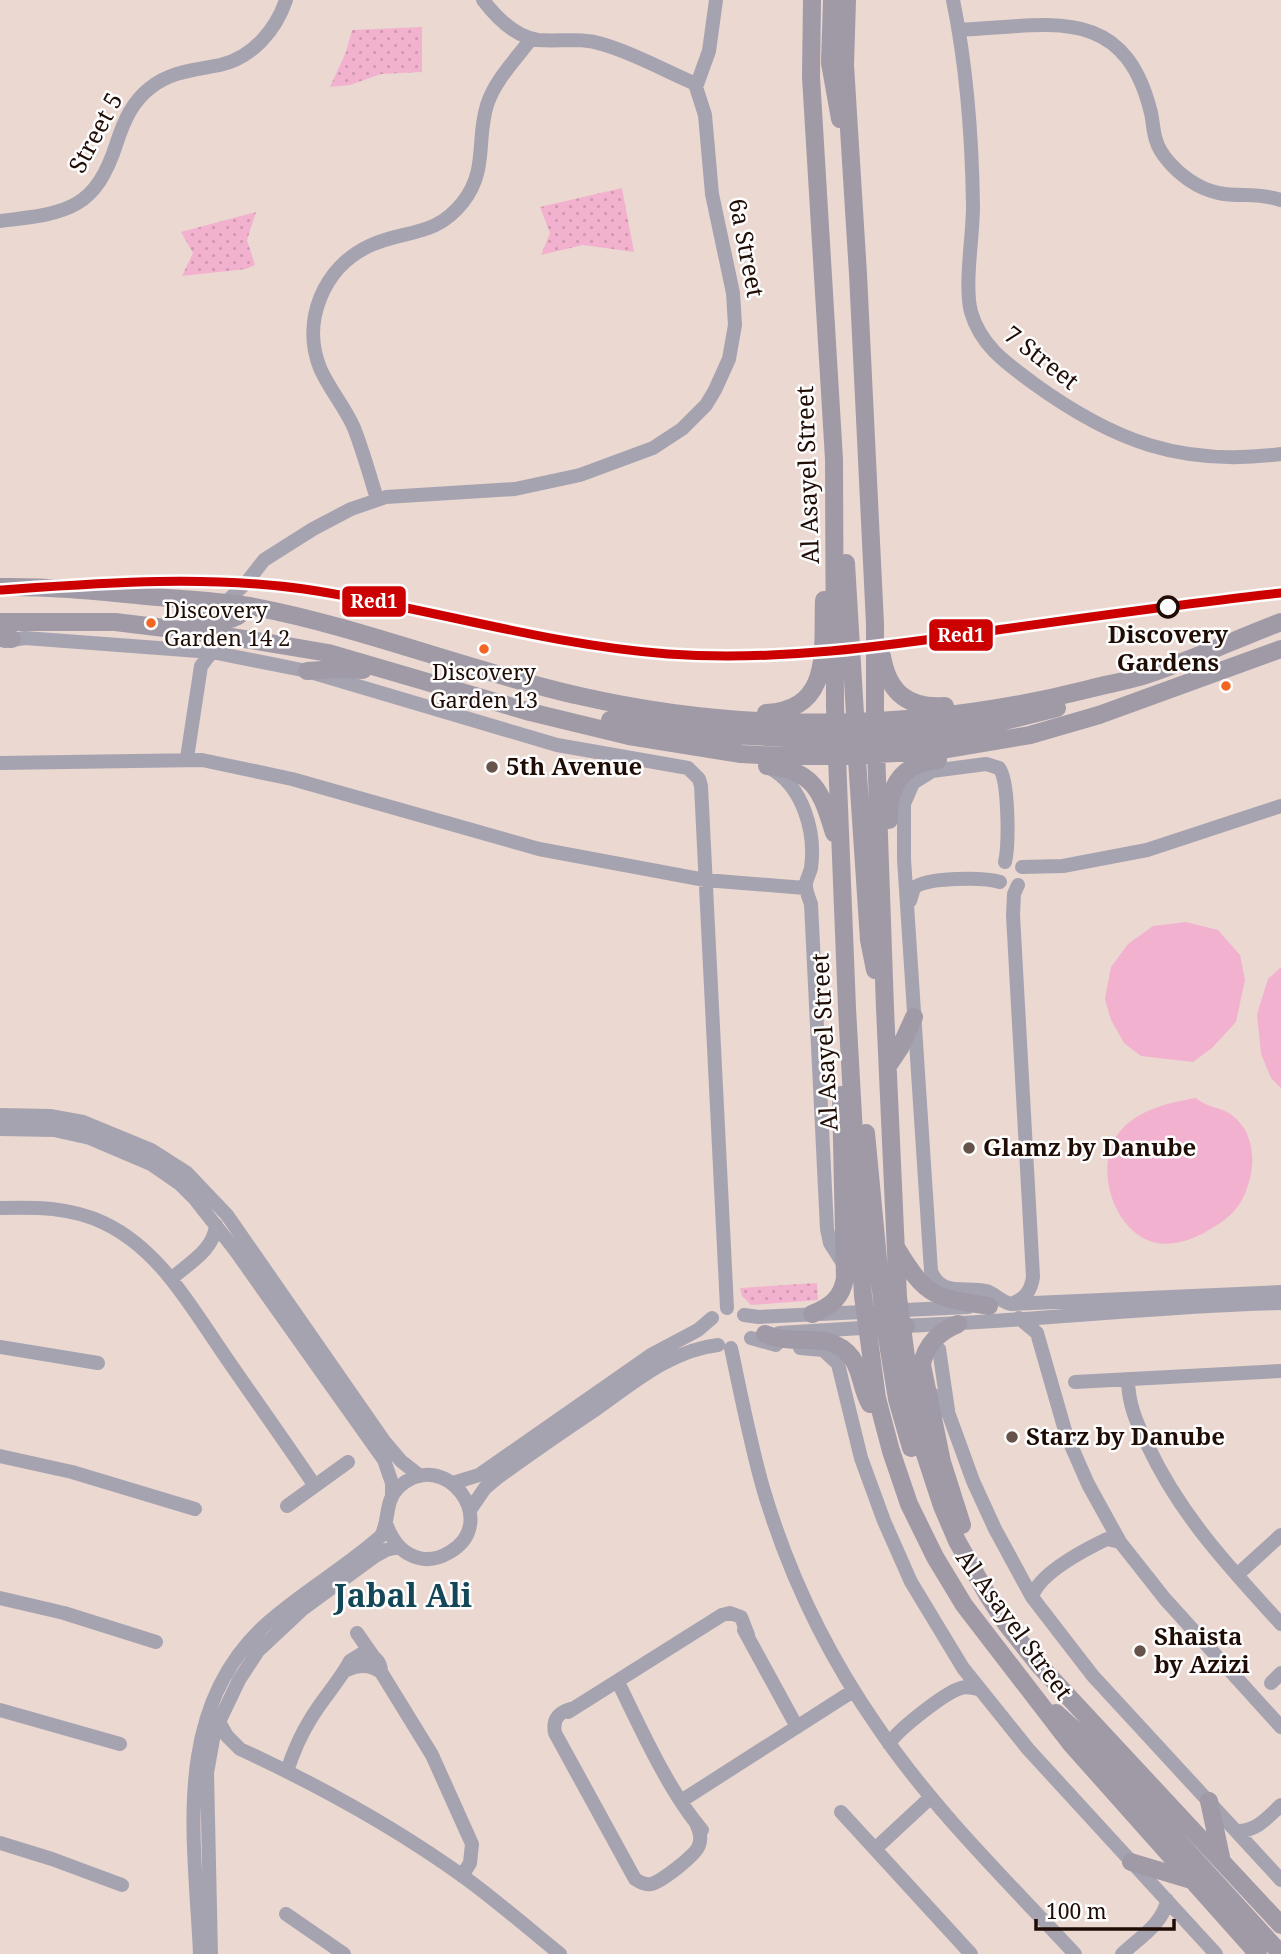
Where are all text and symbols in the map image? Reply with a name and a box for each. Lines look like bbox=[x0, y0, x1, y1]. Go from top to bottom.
street label: Street 5 bbox=[60, 86, 130, 178]
street label: 6a Street bbox=[722, 195, 773, 300]
street label: 7 Street bbox=[998, 317, 1086, 396]
street label: Al Asayel Street bbox=[787, 385, 826, 565]
line badge: Red1 bbox=[341, 585, 407, 618]
text: Red1 bbox=[350, 588, 398, 614]
place label: Discovery Garden 14 2 bbox=[164, 594, 290, 652]
marker: Discovery Gardens bbox=[1157, 596, 1179, 618]
marker: Discovery Garden 14 2 bbox=[144, 616, 158, 630]
place label: Discovery Gardens bbox=[1108, 617, 1228, 678]
line badge: Red1 bbox=[928, 618, 994, 652]
text: Red1 bbox=[937, 622, 985, 648]
marker: Discovery Garden 13 bbox=[477, 642, 491, 656]
place label: Discovery Garden 13 bbox=[430, 656, 538, 714]
unlabelled marker bbox=[1219, 679, 1233, 693]
place label: 5th Avenue bbox=[506, 749, 642, 782]
marker: 5th Avenue bbox=[484, 759, 500, 775]
street label: Al Asayel Street bbox=[802, 952, 845, 1132]
place label: Glamz by Danube bbox=[983, 1130, 1196, 1163]
marker: Glamz by Danube bbox=[961, 1140, 977, 1156]
place label: Starz by Danube bbox=[1026, 1419, 1225, 1452]
marker: Starz by Danube bbox=[1004, 1429, 1020, 1445]
street label: Al Asayel Street bbox=[949, 1542, 1081, 1706]
district label: Jabal Ali bbox=[333, 1573, 472, 1616]
place label: Shaista by Azizi bbox=[1154, 1619, 1250, 1680]
marker: Shaista by Azizi bbox=[1132, 1643, 1148, 1659]
scale bar bbox=[1036, 1888, 1174, 1932]
text: 100 m bbox=[1046, 1897, 1107, 1925]

